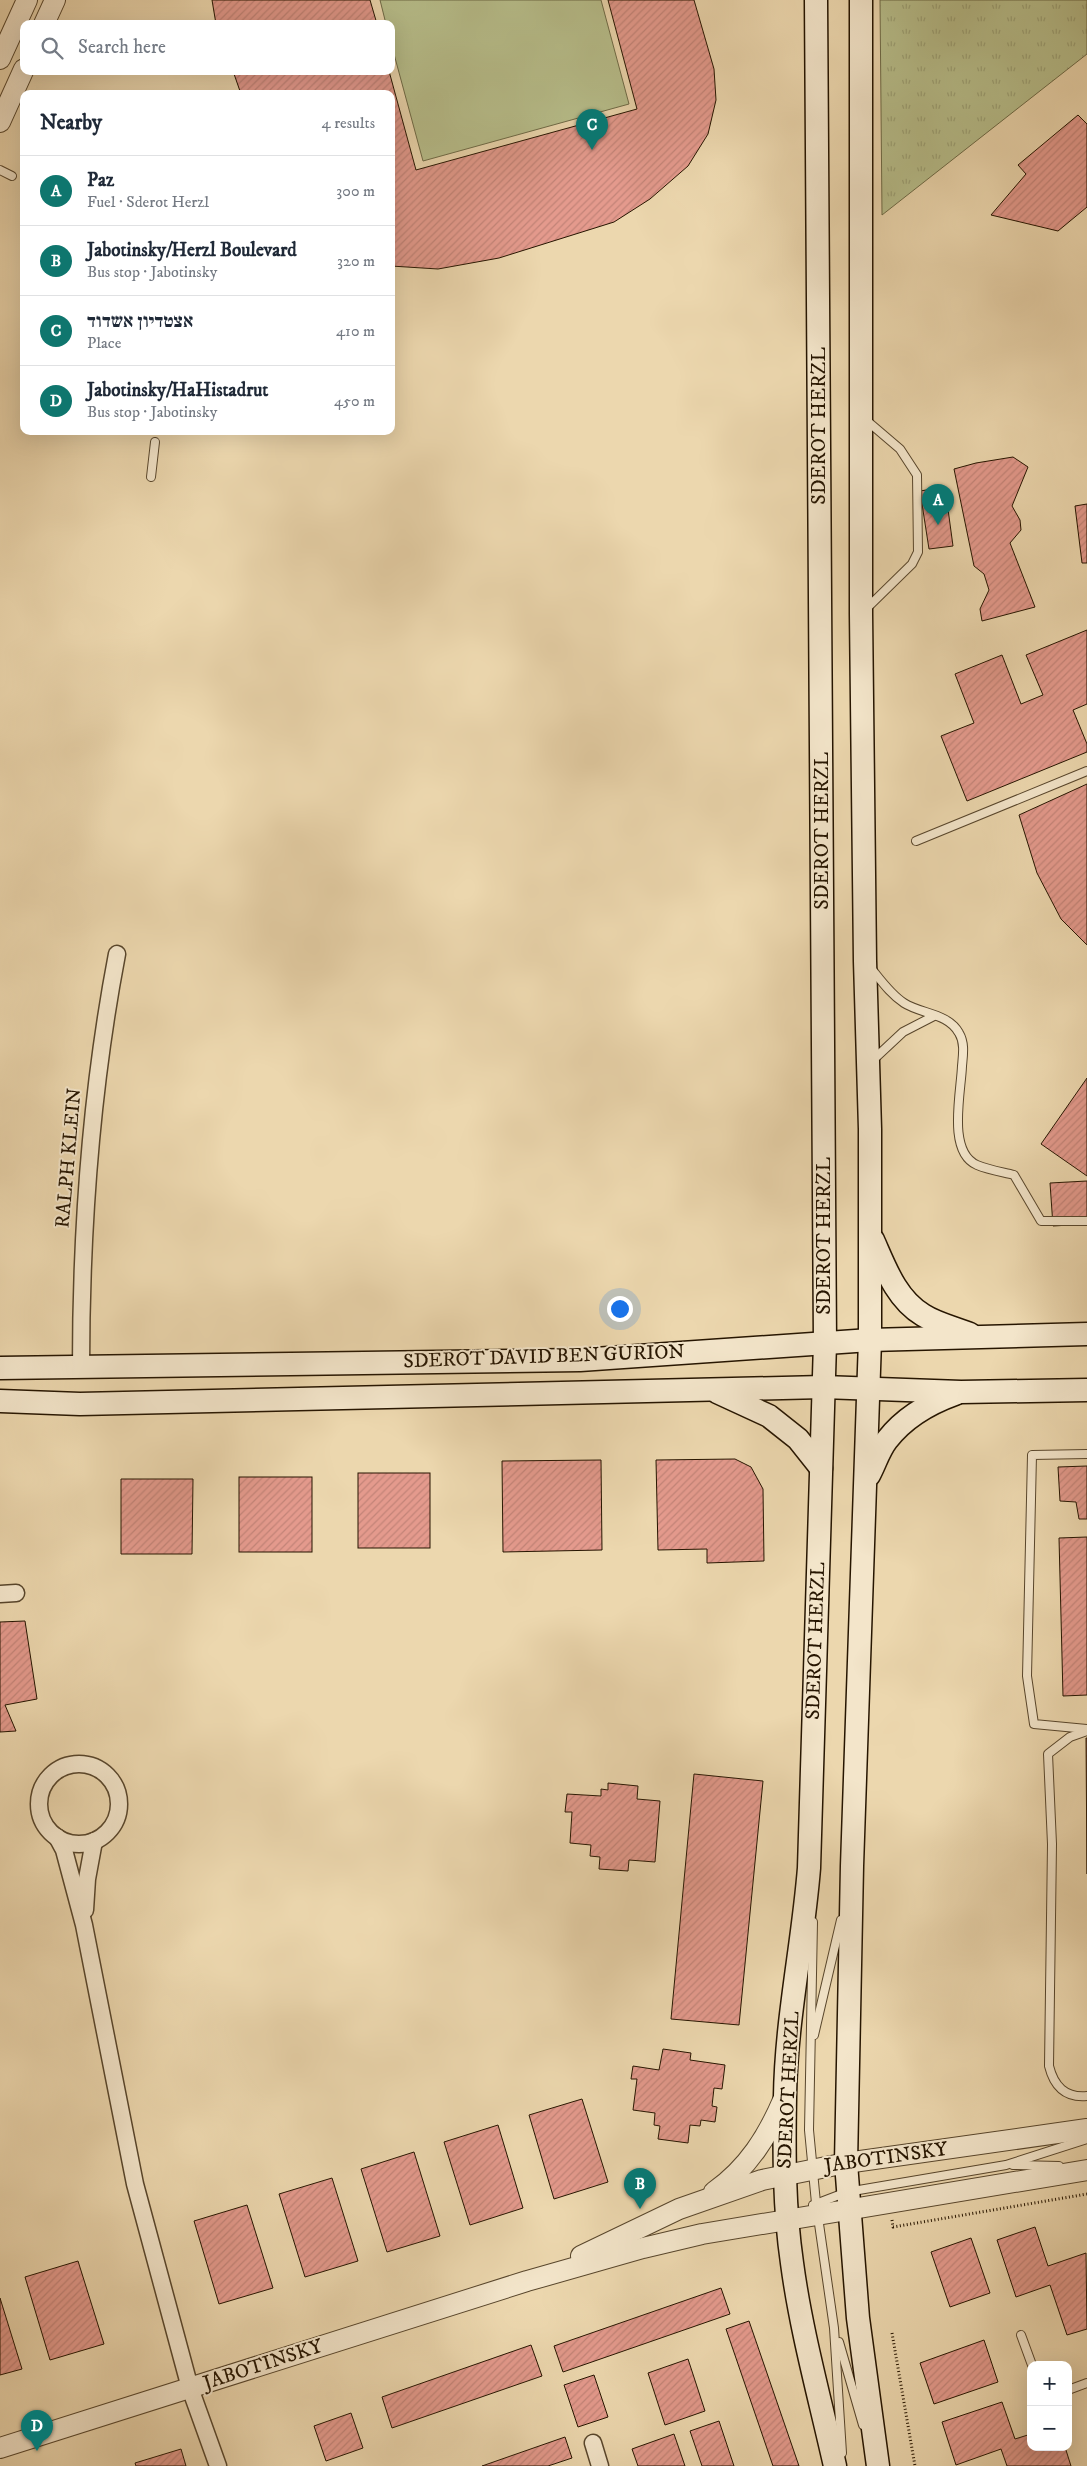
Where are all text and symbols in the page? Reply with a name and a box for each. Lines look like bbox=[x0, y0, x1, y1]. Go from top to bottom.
search box bbox=[20, 20, 395, 75]
icon: search bbox=[38, 34, 66, 62]
text: Search here bbox=[78, 36, 166, 59]
pin: C bbox=[576, 109, 608, 150]
text: Nearby bbox=[40, 110, 102, 136]
text: 4 results bbox=[322, 113, 375, 133]
text: Paz bbox=[87, 169, 114, 192]
text: A bbox=[51, 181, 61, 201]
text: 300 m bbox=[336, 181, 375, 201]
text: Fuel · Sderot Herzl bbox=[87, 192, 209, 212]
text: Jabotinsky/Herzl Boulevard bbox=[87, 239, 297, 262]
text: B bbox=[51, 251, 61, 271]
text: 320 m bbox=[337, 251, 375, 271]
text: Bus stop · Jabotinsky bbox=[87, 262, 217, 282]
text: אצטדיון אשדוד bbox=[87, 310, 193, 333]
text: C bbox=[51, 321, 61, 341]
text: 410 m bbox=[336, 321, 375, 341]
text: Place bbox=[87, 333, 121, 353]
street label: SDEROT HERZL bbox=[807, 347, 832, 505]
text: Jabotinsky/HaHistadrut bbox=[87, 379, 268, 402]
text: D bbox=[50, 391, 62, 411]
text: 450 m bbox=[334, 391, 375, 411]
text: Bus stop · Jabotinsky bbox=[87, 402, 217, 422]
pin: A bbox=[922, 484, 954, 525]
street label: SDEROT HERZL bbox=[810, 752, 835, 910]
street label: RALPH KLEIN bbox=[50, 1087, 88, 1229]
street label: SDEROT HERZL bbox=[812, 1157, 837, 1315]
your location bbox=[607, 1296, 633, 1322]
street label: SDEROT DAVID BEN GURION bbox=[403, 1340, 685, 1374]
street label: SDEROT HERZL bbox=[801, 1561, 831, 1720]
street label: SDEROT HERZL bbox=[772, 2010, 806, 2169]
street label: JABOTINSKY bbox=[821, 2137, 950, 2179]
pin: B bbox=[624, 2168, 656, 2209]
street label: JABOTINSKY bbox=[198, 2334, 326, 2397]
map controls bbox=[1027, 2361, 1072, 2451]
button: + bbox=[1027, 2361, 1072, 2406]
button: − bbox=[1027, 2406, 1072, 2451]
pin: D bbox=[21, 2410, 53, 2451]

